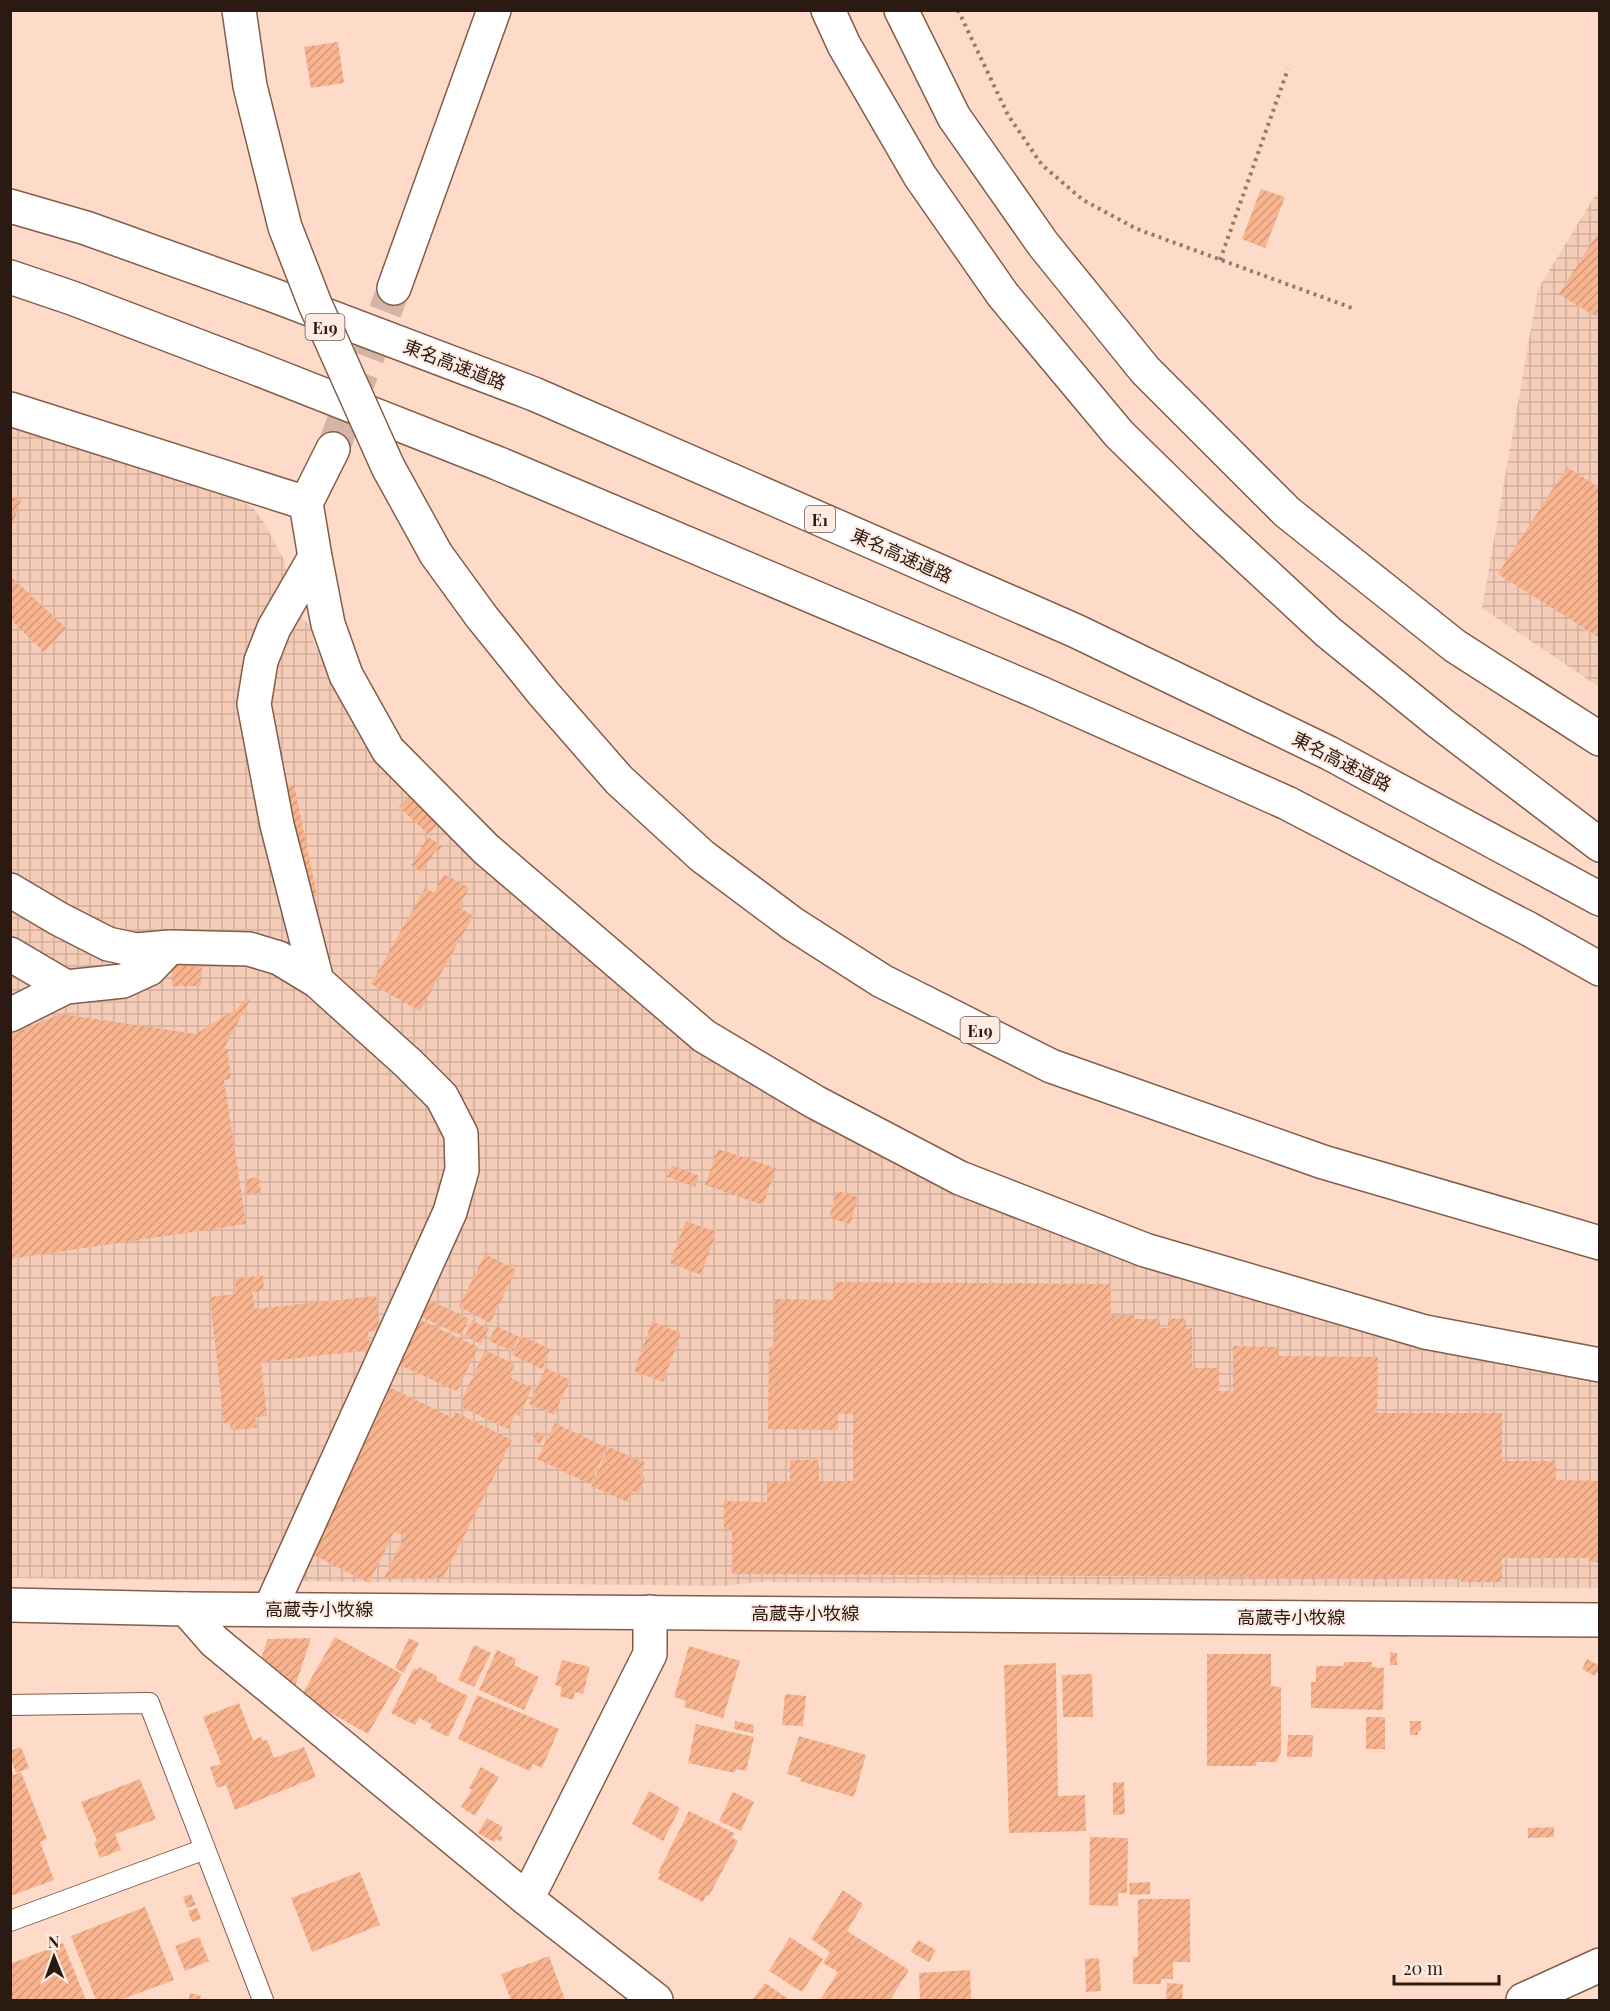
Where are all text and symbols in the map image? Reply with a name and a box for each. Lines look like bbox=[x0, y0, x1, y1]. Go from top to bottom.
road number: E19 bbox=[306, 314, 344, 340]
street label: 東名高速道路 bbox=[400, 333, 510, 395]
road number: E1 bbox=[805, 506, 835, 532]
street label: 東名高速道路 bbox=[848, 522, 956, 588]
street label: 東名高速道路 bbox=[1288, 726, 1396, 796]
road number: E19 bbox=[960, 1017, 1000, 1043]
street label: 高蔵寺小牧線 bbox=[265, 1597, 373, 1621]
street label: 高蔵寺小牧線 bbox=[751, 1601, 859, 1625]
street label: 高蔵寺小牧線 bbox=[1237, 1605, 1345, 1629]
north arrow bbox=[24, 1927, 84, 1987]
text: N bbox=[48, 1931, 60, 1952]
scale bar bbox=[1394, 1948, 1499, 1986]
text: 20 m bbox=[1403, 1956, 1443, 1980]

